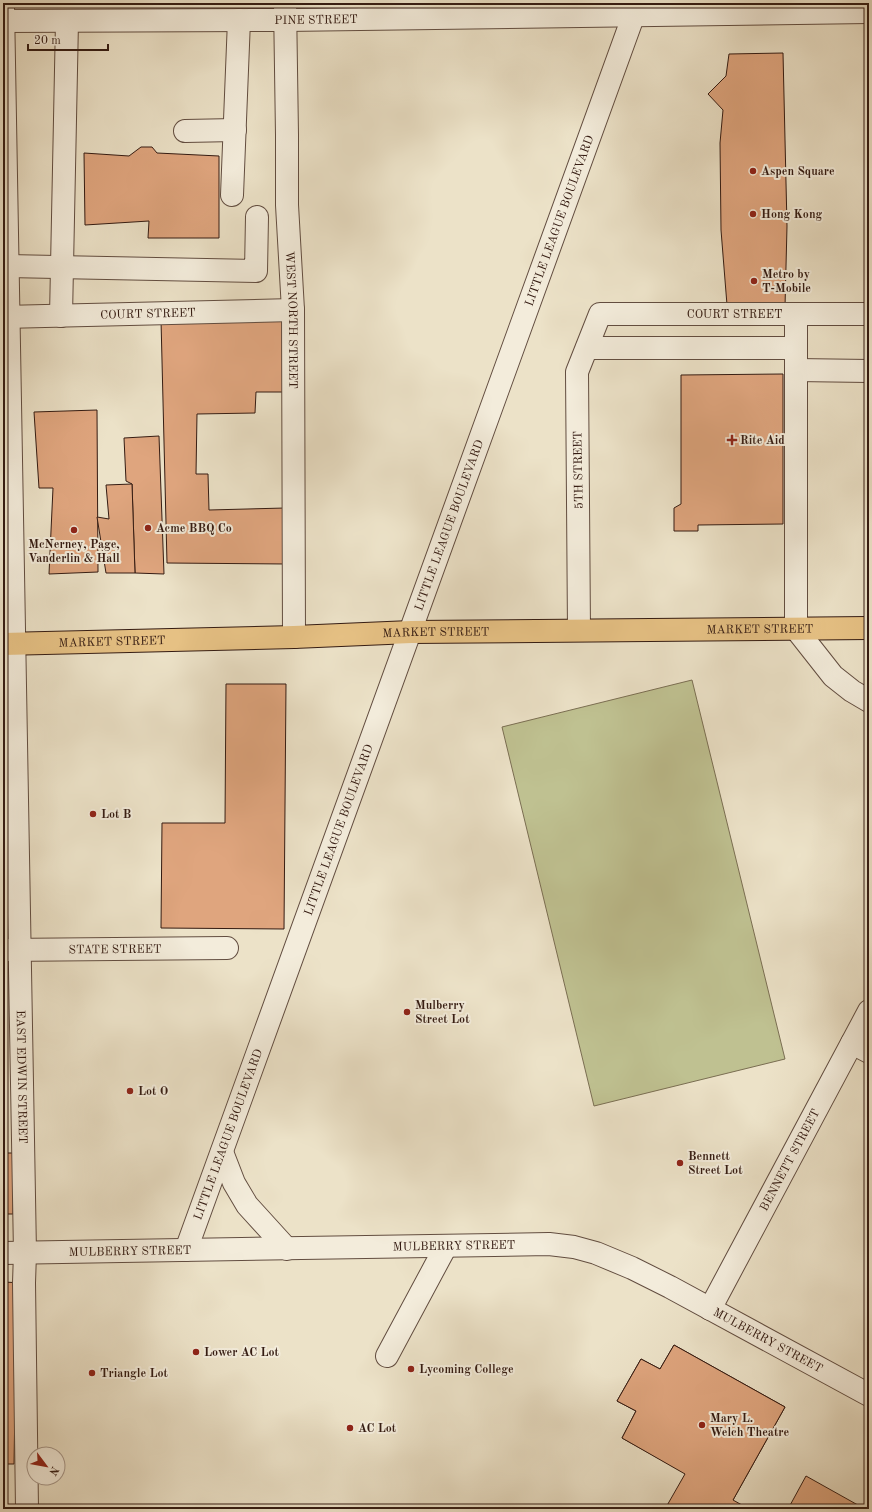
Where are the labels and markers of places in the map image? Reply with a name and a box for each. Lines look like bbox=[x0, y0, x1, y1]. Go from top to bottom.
marker: Aspen Square bbox=[748, 166, 758, 176]
place label: Aspen Square bbox=[761, 166, 835, 178]
marker: Hong Kong bbox=[748, 209, 758, 219]
place label: Hong Kong bbox=[761, 209, 823, 221]
place label: Metro by T-Mobile bbox=[762, 269, 811, 295]
marker: Metro by T-Mobile bbox=[749, 276, 759, 286]
marker: Rite Aid bbox=[727, 435, 737, 445]
place label: Rite Aid bbox=[740, 435, 785, 447]
marker: Acme BBQ Co bbox=[143, 523, 153, 533]
place label: Acme BBQ Co bbox=[156, 523, 232, 535]
marker: McNerney, Page, Vanderlin & Hall bbox=[69, 525, 79, 535]
place label: McNerney, Page, Vanderlin & Hall bbox=[28, 539, 120, 565]
marker: Lot B bbox=[88, 809, 98, 819]
place label: Lot B bbox=[101, 809, 131, 821]
place label: Mulberry Street Lot bbox=[415, 1000, 470, 1026]
marker: Mulberry Street Lot bbox=[402, 1007, 412, 1017]
marker: Lot O bbox=[125, 1086, 135, 1096]
place label: Lot O bbox=[138, 1086, 168, 1098]
place label: Bennett Street Lot bbox=[688, 1151, 743, 1177]
marker: Bennett Street Lot bbox=[675, 1158, 685, 1168]
marker: Lower AC Lot bbox=[191, 1347, 201, 1357]
place label: Lower AC Lot bbox=[204, 1347, 280, 1359]
marker: Lycoming College bbox=[406, 1364, 416, 1374]
place label: Lycoming College bbox=[419, 1364, 514, 1376]
marker: Triangle Lot bbox=[87, 1368, 97, 1378]
place label: Triangle Lot bbox=[100, 1368, 169, 1380]
place label: Mary L. Welch Theatre bbox=[710, 1413, 789, 1439]
marker: Mary L. Welch Theatre bbox=[697, 1420, 707, 1430]
marker: AC Lot bbox=[345, 1423, 355, 1433]
place label: AC Lot bbox=[358, 1423, 397, 1435]

